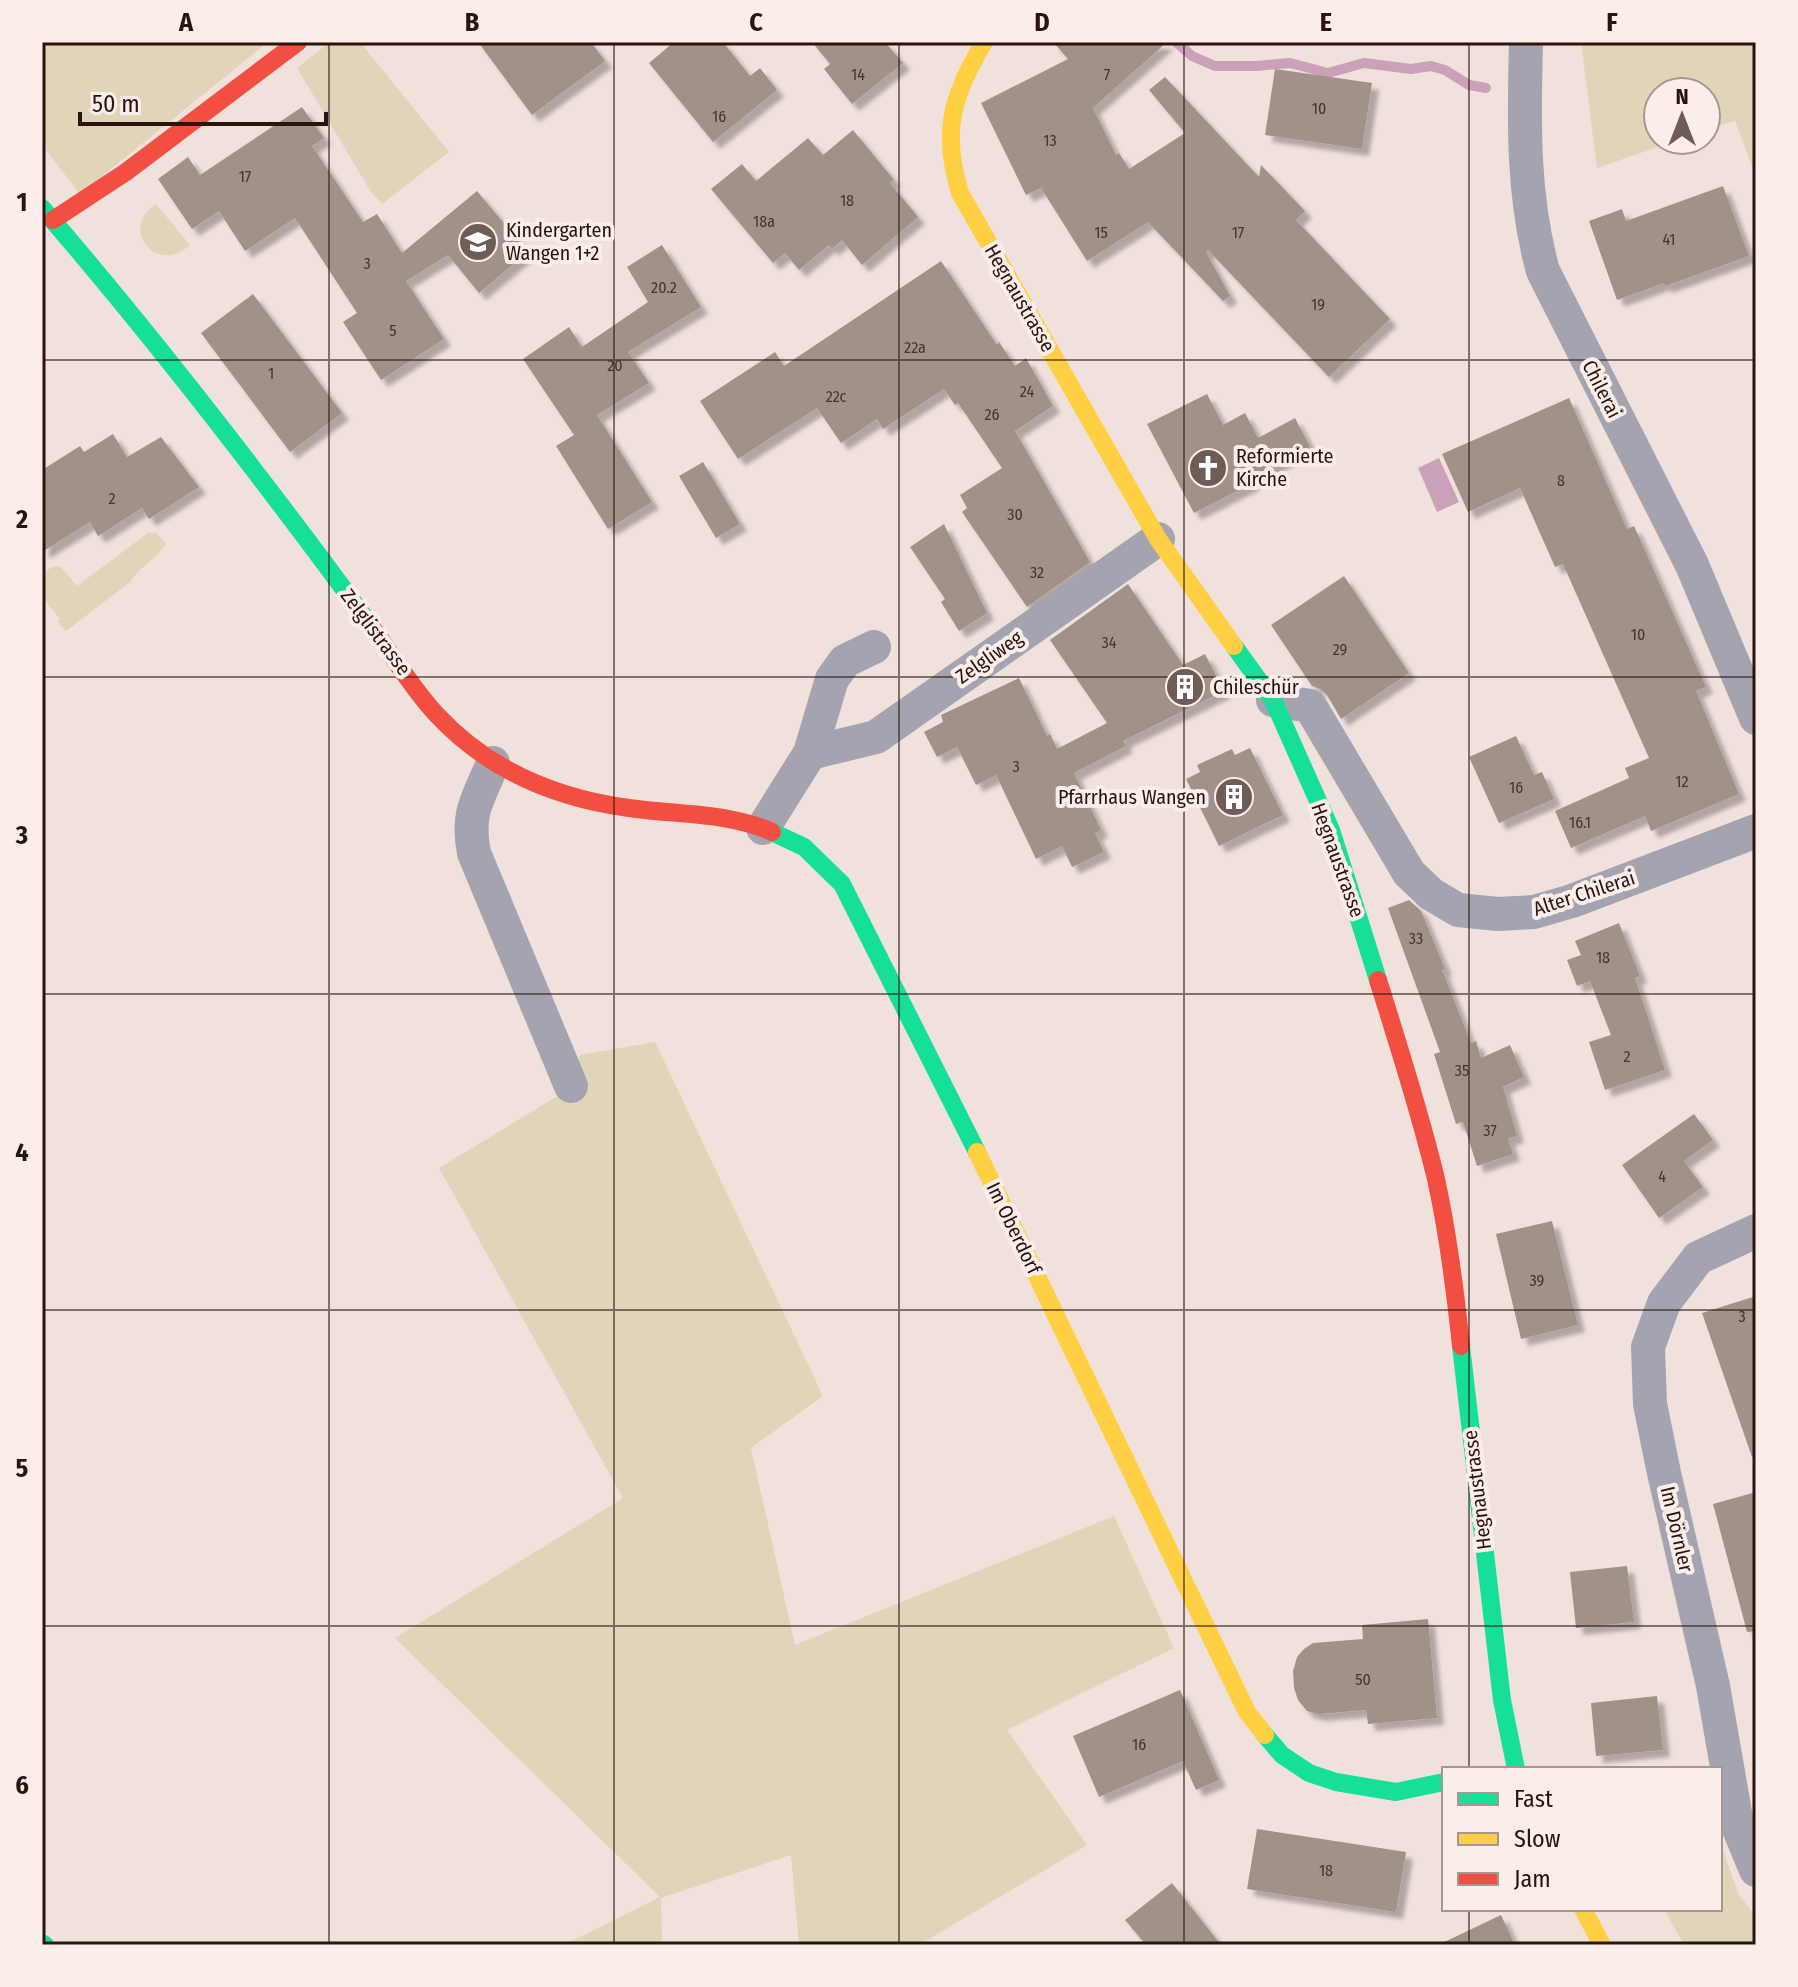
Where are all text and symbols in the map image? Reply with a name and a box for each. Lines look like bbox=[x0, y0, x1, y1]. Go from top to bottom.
text: A bbox=[178, 7, 194, 38]
text: B bbox=[465, 7, 480, 38]
text: C bbox=[749, 7, 763, 38]
text: D bbox=[1034, 7, 1050, 38]
text: E bbox=[1320, 7, 1332, 38]
text: F bbox=[1606, 7, 1618, 38]
house number: 14 bbox=[851, 65, 865, 84]
house number: 7 bbox=[1104, 65, 1111, 84]
scale bar bbox=[80, 76, 326, 126]
north arrow bbox=[1642, 76, 1722, 156]
text: N bbox=[1675, 83, 1689, 110]
text: 50 m bbox=[92, 90, 140, 118]
house number: 10 bbox=[1312, 99, 1326, 118]
house number: 16 bbox=[712, 107, 726, 126]
house number: 13 bbox=[1043, 131, 1057, 150]
house number: 17 bbox=[239, 167, 252, 186]
text: 1 bbox=[17, 187, 28, 218]
house number: 18 bbox=[840, 191, 854, 210]
house number: 18a bbox=[753, 212, 775, 231]
place label: Kindergarten Wangen 1+2 bbox=[506, 218, 612, 265]
school or university icon: Kindergarten Wangen 1+2 bbox=[457, 221, 499, 263]
house number: 15 bbox=[1094, 223, 1108, 242]
house number: 17 bbox=[1232, 223, 1245, 242]
house number: 41 bbox=[1662, 230, 1676, 249]
street label: Hegnaustrasse bbox=[980, 240, 1060, 356]
house number: 3 bbox=[363, 254, 371, 273]
house number: 20.2 bbox=[651, 278, 677, 297]
house number: 19 bbox=[1311, 295, 1325, 314]
house number: 5 bbox=[389, 321, 397, 340]
house number: 22a bbox=[904, 338, 926, 357]
house number: 20 bbox=[607, 356, 623, 375]
street label: Chilerai bbox=[1577, 356, 1627, 422]
house number: 1 bbox=[268, 364, 274, 383]
house number: 24 bbox=[1020, 382, 1034, 401]
house number: 22c bbox=[826, 387, 846, 406]
house number: 26 bbox=[985, 405, 1000, 424]
place label: Reformierte Kirche bbox=[1236, 444, 1333, 491]
church icon: Reformierte Kirche bbox=[1187, 447, 1229, 489]
house number: 8 bbox=[1557, 471, 1565, 490]
house number: 2 bbox=[108, 489, 116, 508]
text: 2 bbox=[15, 504, 28, 535]
house number: 30 bbox=[1007, 505, 1023, 524]
house number: 32 bbox=[1030, 563, 1044, 582]
street label: Zelglistrasse bbox=[336, 584, 416, 680]
street label: Zelgliweg bbox=[951, 625, 1028, 689]
house number: 10 bbox=[1631, 625, 1645, 644]
house number: 34 bbox=[1102, 633, 1117, 652]
house number: 29 bbox=[1333, 640, 1348, 659]
building icon: Chileschür bbox=[1164, 666, 1206, 708]
place label: Chileschür bbox=[1213, 675, 1299, 699]
house number: 3 bbox=[1012, 757, 1020, 776]
house number: 12 bbox=[1675, 772, 1689, 791]
building icon: Pfarrhaus Wangen bbox=[1213, 776, 1255, 818]
house number: 16 bbox=[1509, 778, 1523, 797]
place label: Pfarrhaus Wangen bbox=[1058, 785, 1206, 809]
street label: Hegnaustrasse bbox=[1306, 799, 1370, 921]
house number: 16.1 bbox=[1569, 813, 1591, 832]
text: 3 bbox=[15, 820, 28, 851]
street label: Alter Chilerai bbox=[1530, 865, 1638, 921]
house number: 33 bbox=[1409, 929, 1423, 948]
house number: 18 bbox=[1596, 948, 1610, 967]
house number: 2 bbox=[1623, 1047, 1631, 1066]
house number: 35 bbox=[1455, 1061, 1469, 1080]
house number: 37 bbox=[1483, 1121, 1497, 1140]
text: 4 bbox=[15, 1137, 29, 1168]
house number: 4 bbox=[1658, 1167, 1666, 1186]
street label: Im Oberdorf bbox=[981, 1178, 1047, 1280]
house number: 39 bbox=[1530, 1271, 1545, 1290]
house number: 3 bbox=[1738, 1307, 1746, 1326]
street label: Hegnaustrasse bbox=[1458, 1429, 1496, 1551]
text: 5 bbox=[16, 1453, 29, 1484]
street label: Im Dörnler bbox=[1656, 1484, 1698, 1574]
house number: 50 bbox=[1355, 1670, 1371, 1689]
house number: 16 bbox=[1132, 1735, 1146, 1754]
legend bbox=[1442, 1767, 1722, 1911]
text: 6 bbox=[15, 1770, 29, 1801]
text: Fast bbox=[1514, 1785, 1553, 1813]
text: Slow bbox=[1514, 1825, 1561, 1853]
house number: 18 bbox=[1319, 1861, 1333, 1880]
text: Jam bbox=[1514, 1865, 1551, 1893]

